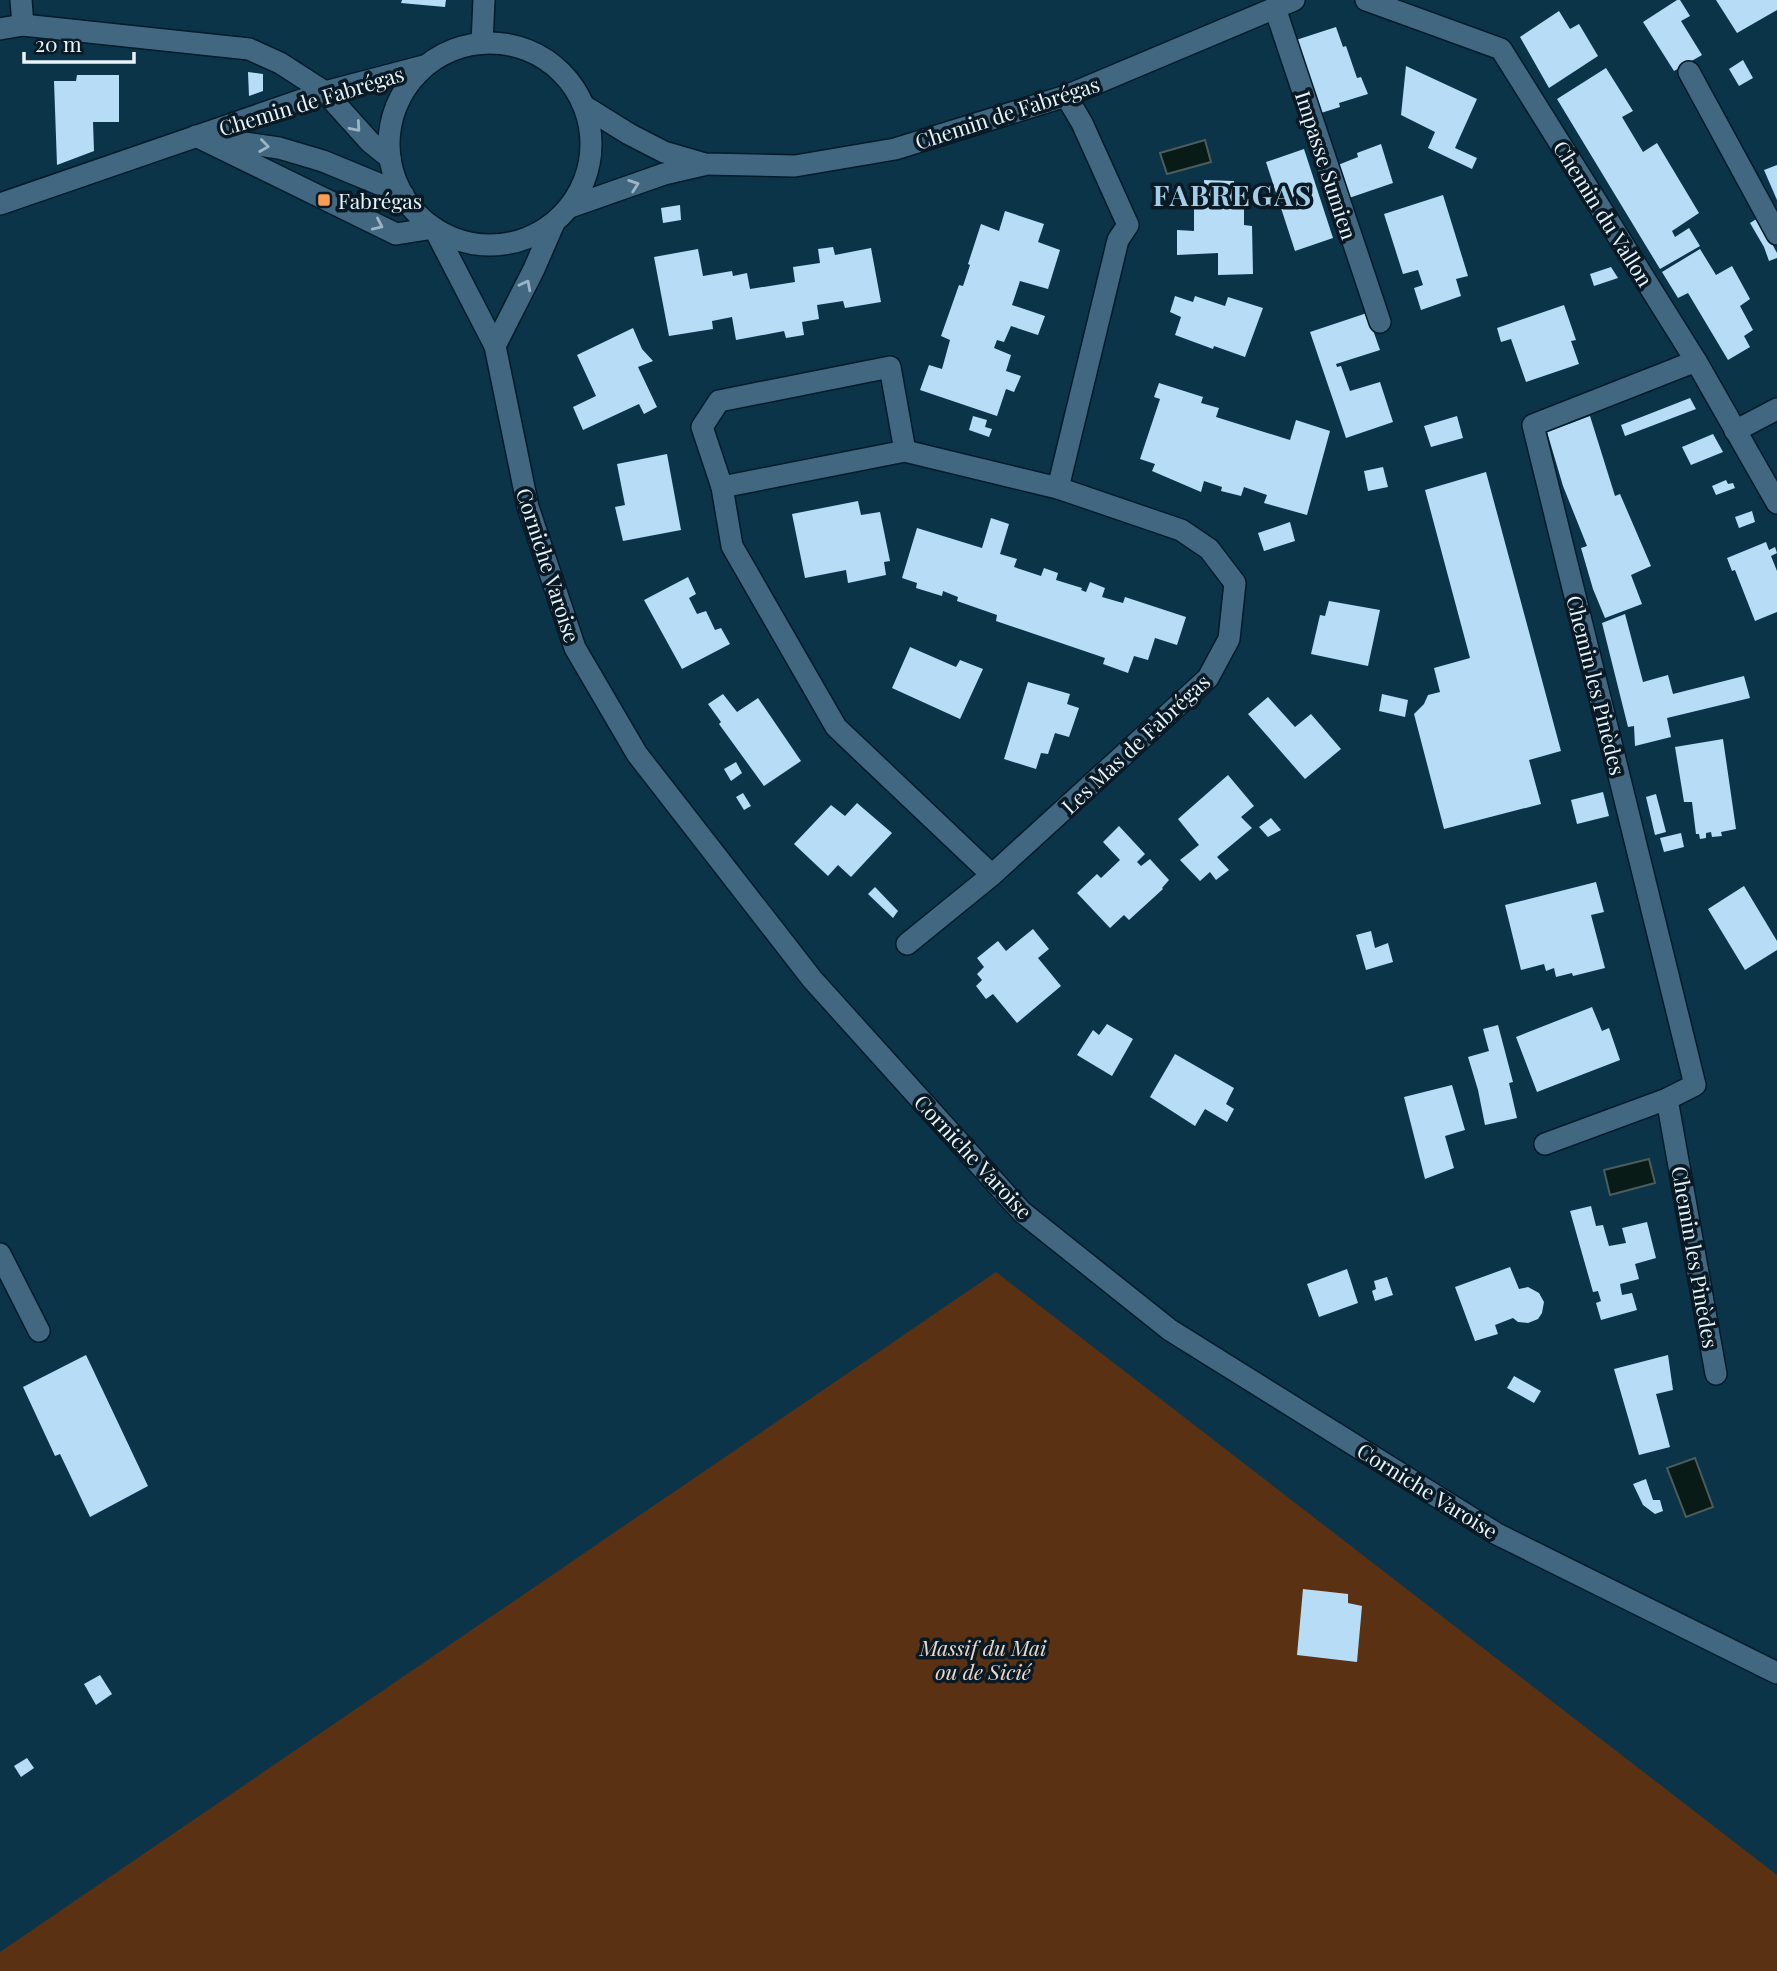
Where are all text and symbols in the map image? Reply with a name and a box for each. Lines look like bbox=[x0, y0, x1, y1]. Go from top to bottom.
scale bar bbox=[24, 21, 135, 65]
text: 20 m bbox=[35, 29, 82, 57]
street label: Chemin de Fabrégas bbox=[215, 59, 407, 141]
street label: Chemin de Fabrégas bbox=[911, 69, 1103, 155]
street label: Impasse Sumien bbox=[1290, 87, 1364, 243]
one-way arrow bbox=[348, 119, 360, 132]
street label: Chemin du Vallon bbox=[1548, 135, 1660, 292]
one-way arrow bbox=[258, 138, 270, 153]
district label: FABREGAS bbox=[1153, 176, 1313, 213]
one-way arrow bbox=[627, 179, 640, 193]
place label: Fabrégas bbox=[338, 186, 422, 214]
marker: Fabrégas bbox=[316, 192, 332, 208]
one-way arrow bbox=[371, 217, 383, 231]
one-way arrow bbox=[518, 280, 531, 292]
street label: Corniche Varoise bbox=[511, 484, 587, 646]
street label: Chemin les Pinèdes bbox=[1561, 592, 1633, 778]
street label: Les Mas de Fabrégas bbox=[1055, 667, 1215, 819]
street label: Corniche Varoise bbox=[909, 1088, 1039, 1224]
street label: Chemin les Pinèdes bbox=[1666, 1164, 1726, 1350]
street label: Corniche Varoise bbox=[1352, 1436, 1504, 1544]
park label: Massif du Mai ou de Sicié bbox=[919, 1633, 1047, 1685]

